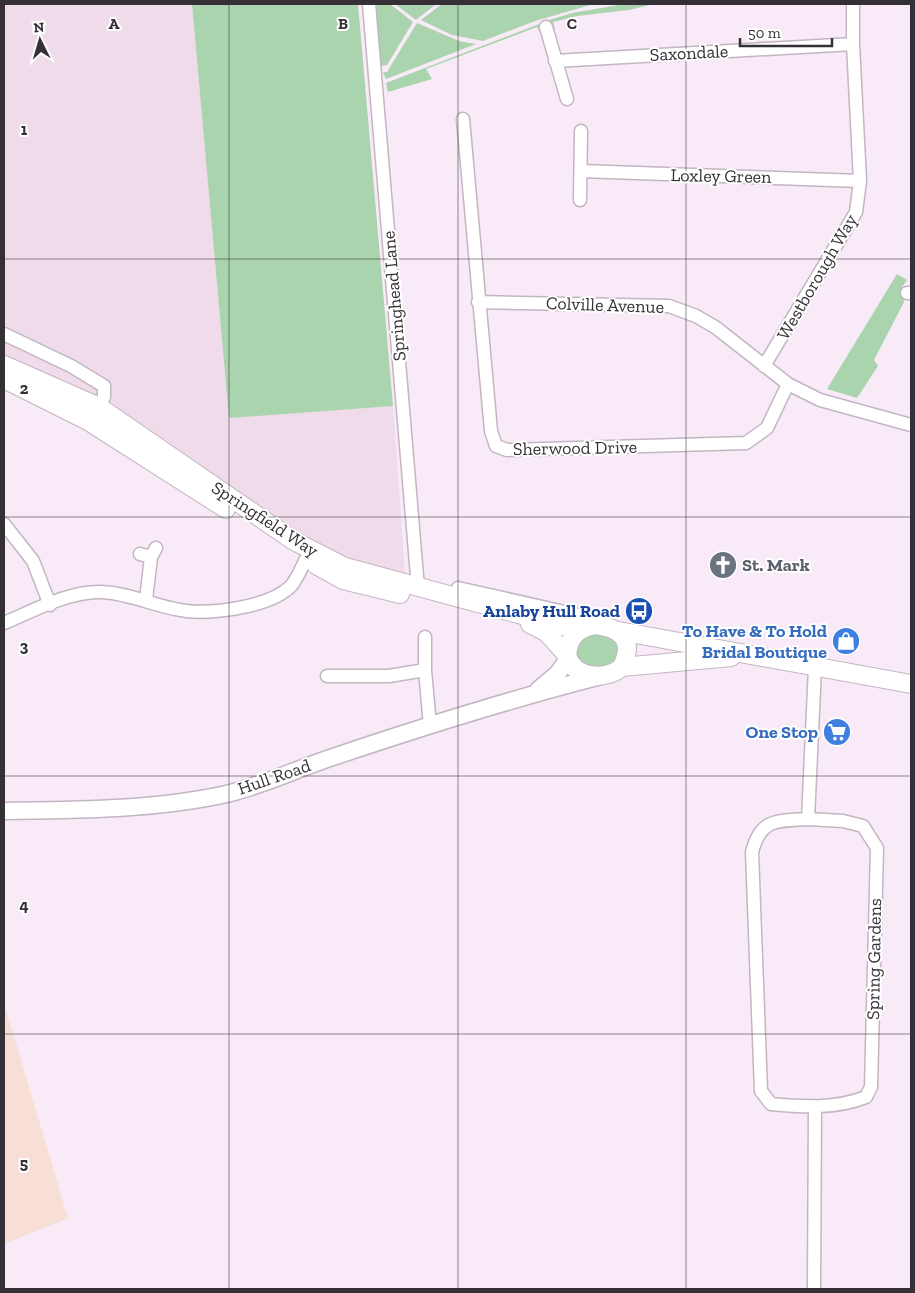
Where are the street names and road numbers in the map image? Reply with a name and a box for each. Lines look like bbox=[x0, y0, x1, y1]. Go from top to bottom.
street label: Saxondale bbox=[649, 40, 729, 66]
street label: Loxley Green bbox=[670, 164, 772, 188]
street label: Westborough Way bbox=[772, 210, 862, 344]
street label: Springhead Lane bbox=[377, 230, 411, 362]
street label: Colville Avenue bbox=[546, 292, 664, 318]
street label: Sherwood Drive bbox=[513, 436, 637, 460]
street label: Springfield Way bbox=[208, 476, 323, 562]
street label: Hull Road bbox=[235, 754, 313, 800]
street label: Spring Gardens bbox=[862, 898, 886, 1020]

